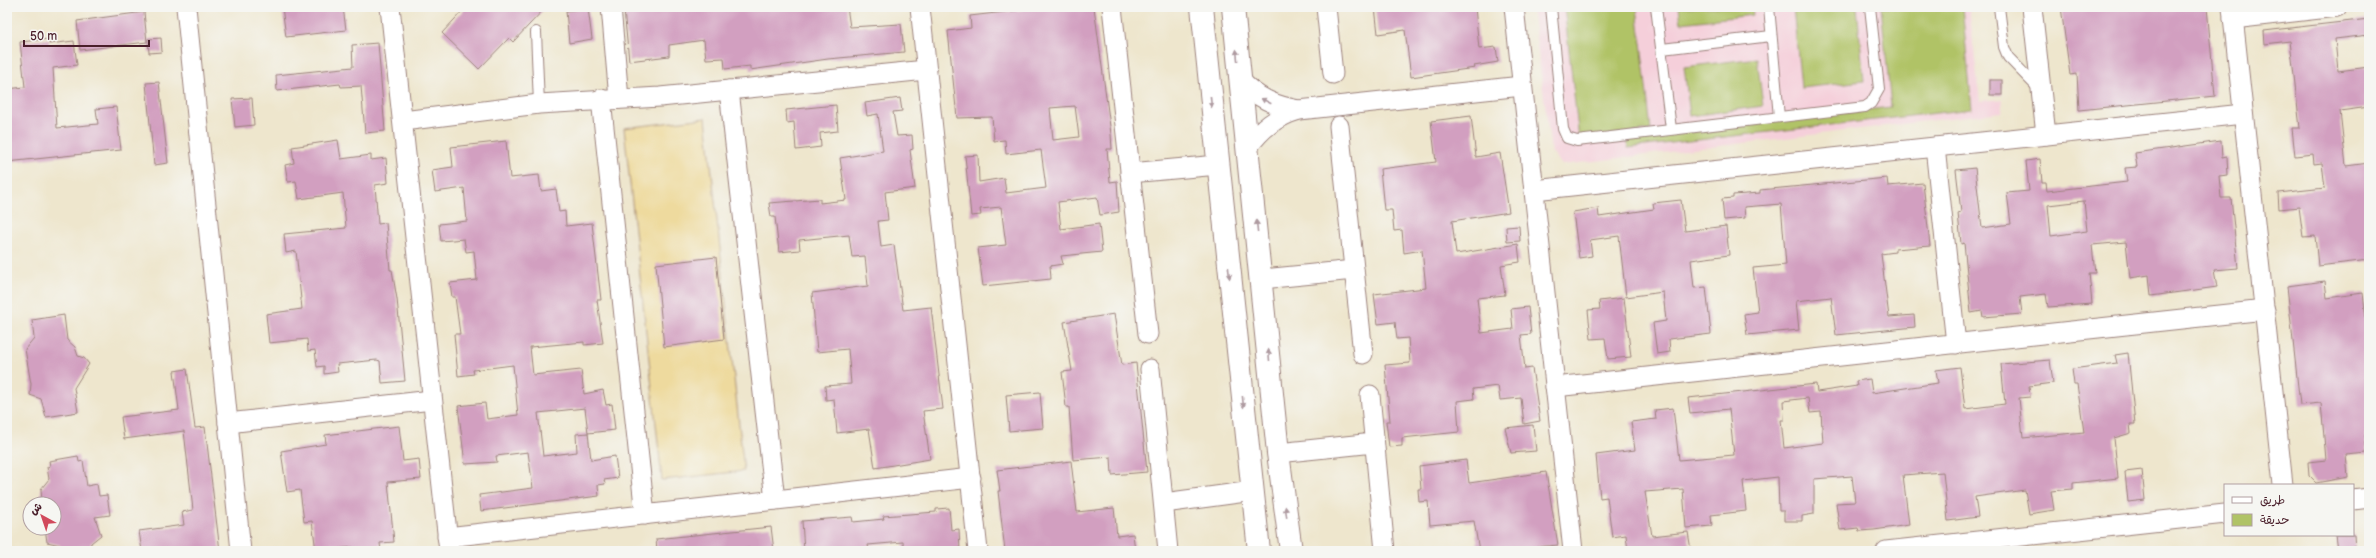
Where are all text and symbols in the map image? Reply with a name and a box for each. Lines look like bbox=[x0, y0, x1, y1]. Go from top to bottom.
scale bar bbox=[24, 22, 149, 48]
text: 50 m bbox=[30, 29, 57, 44]
one-way arrow bbox=[1234, 49, 1241, 61]
one-way arrow bbox=[1208, 95, 1215, 108]
one-way arrow bbox=[1261, 98, 1272, 104]
one-way arrow bbox=[1253, 220, 1260, 232]
one-way arrow bbox=[1226, 267, 1232, 279]
one-way arrow bbox=[1266, 349, 1273, 361]
one-way arrow bbox=[1239, 396, 1246, 408]
legend bbox=[2224, 484, 2354, 536]
text: طريق bbox=[2260, 493, 2285, 508]
north arrow bbox=[22, 496, 62, 536]
text: ش bbox=[27, 500, 45, 518]
one-way arrow bbox=[1283, 506, 1289, 518]
text: حديقة bbox=[2260, 513, 2289, 528]

